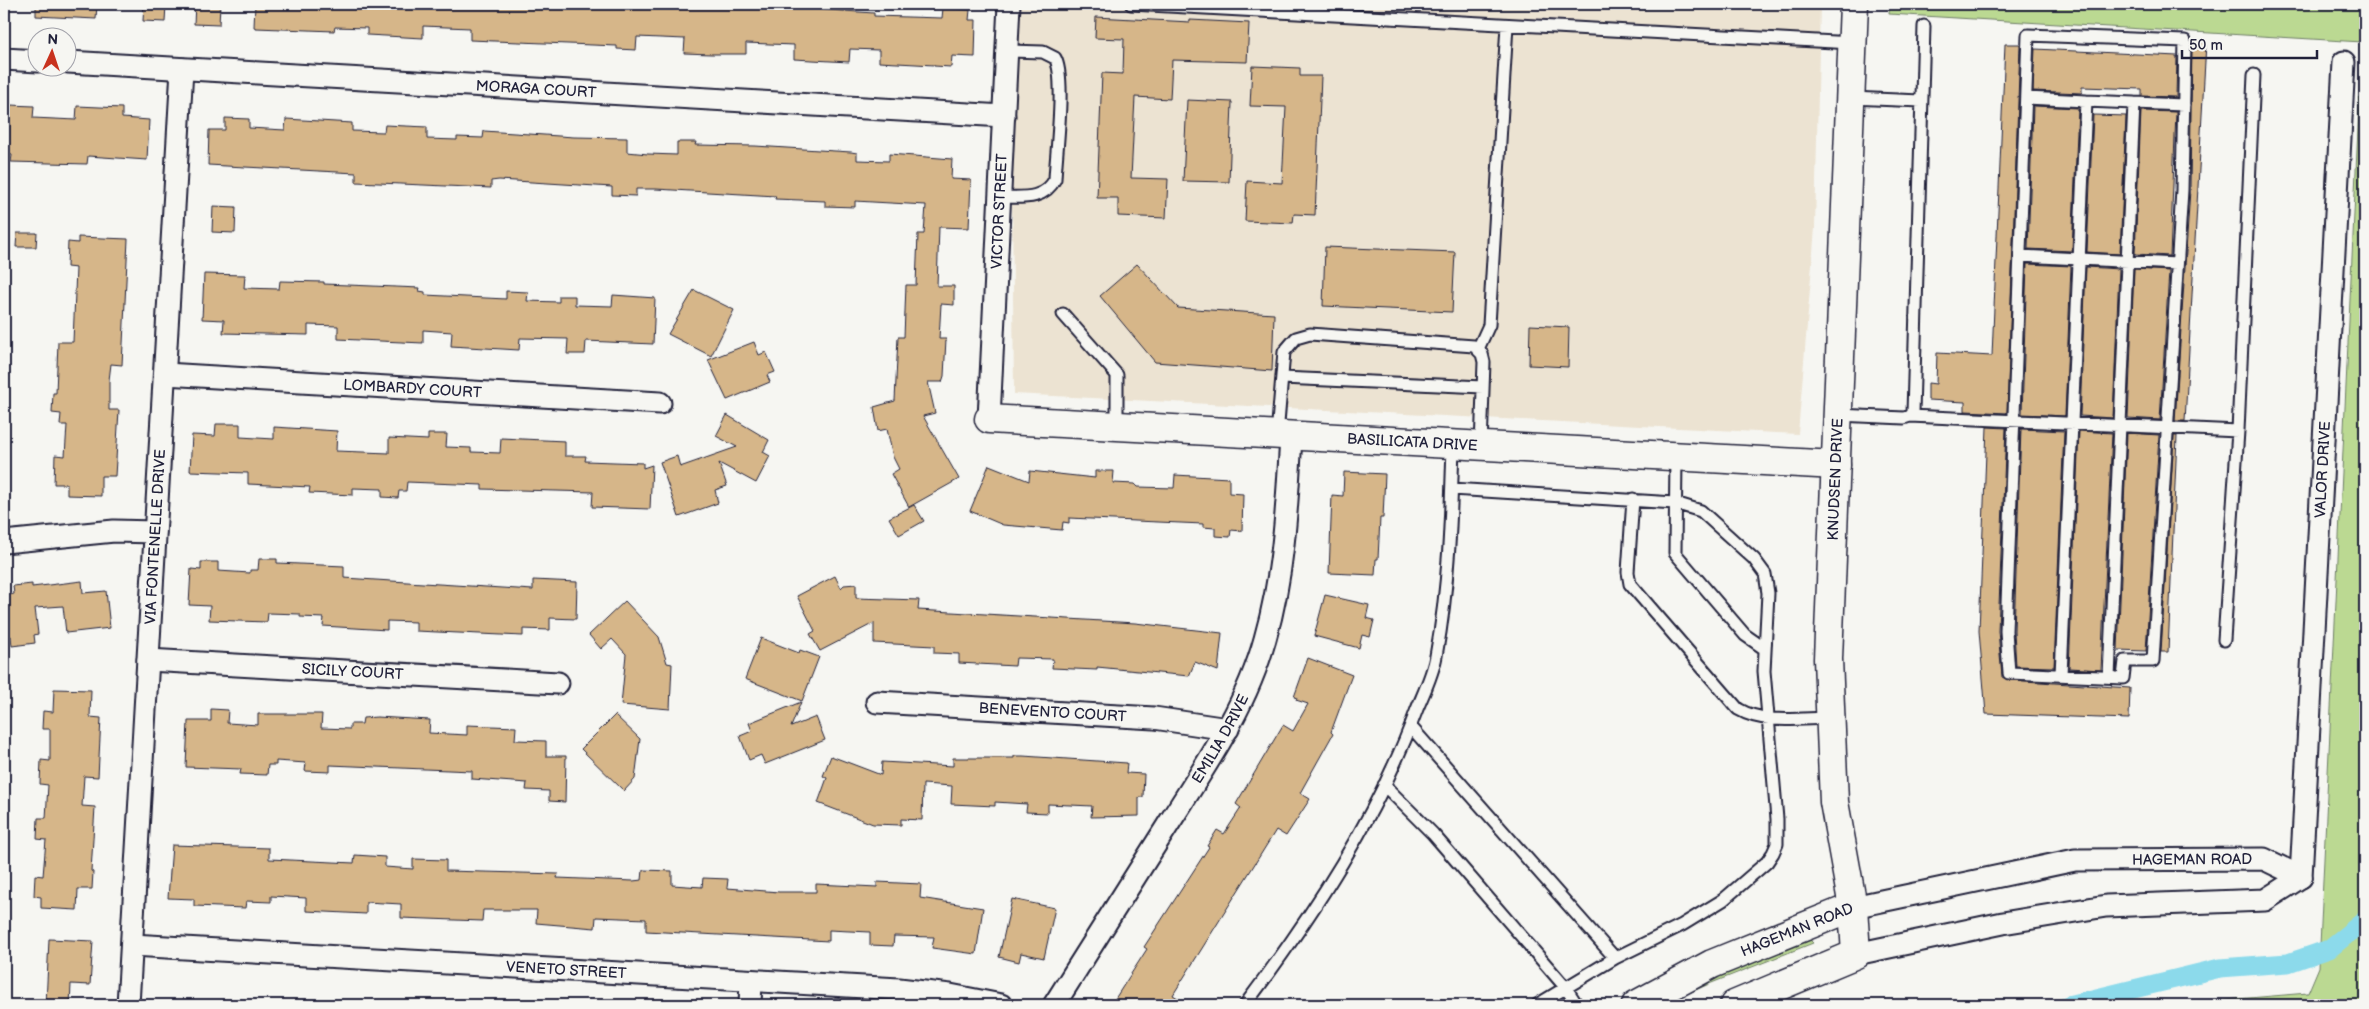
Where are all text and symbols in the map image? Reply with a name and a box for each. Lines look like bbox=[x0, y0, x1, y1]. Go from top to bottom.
north arrow bbox=[28, 28, 78, 78]
scale bar bbox=[2182, 28, 2316, 60]
text: N bbox=[47, 31, 58, 48]
text: 50 m bbox=[2189, 36, 2223, 55]
street label: MORAGA COURT bbox=[475, 77, 597, 102]
street label: VICTOR STREET bbox=[987, 153, 1012, 270]
street label: LOMBARDY COURT bbox=[343, 375, 482, 403]
street label: KNUDSEN DRIVE bbox=[1824, 418, 1848, 541]
street label: VALOR DRIVE bbox=[2311, 421, 2335, 519]
street label: BASILICATA DRIVE bbox=[1346, 429, 1478, 456]
street label: VIA FONTENELLE DRIVE bbox=[141, 448, 170, 625]
street label: SICILY COURT bbox=[301, 660, 404, 684]
street label: EMILIA DRIVE bbox=[1188, 691, 1253, 787]
street label: BENEVENTO COURT bbox=[978, 699, 1127, 726]
street label: HAGEMAN ROAD bbox=[2132, 850, 2252, 870]
street label: HAGEMAN ROAD bbox=[1738, 899, 1856, 961]
street label: VENETO STREET bbox=[505, 957, 627, 983]

